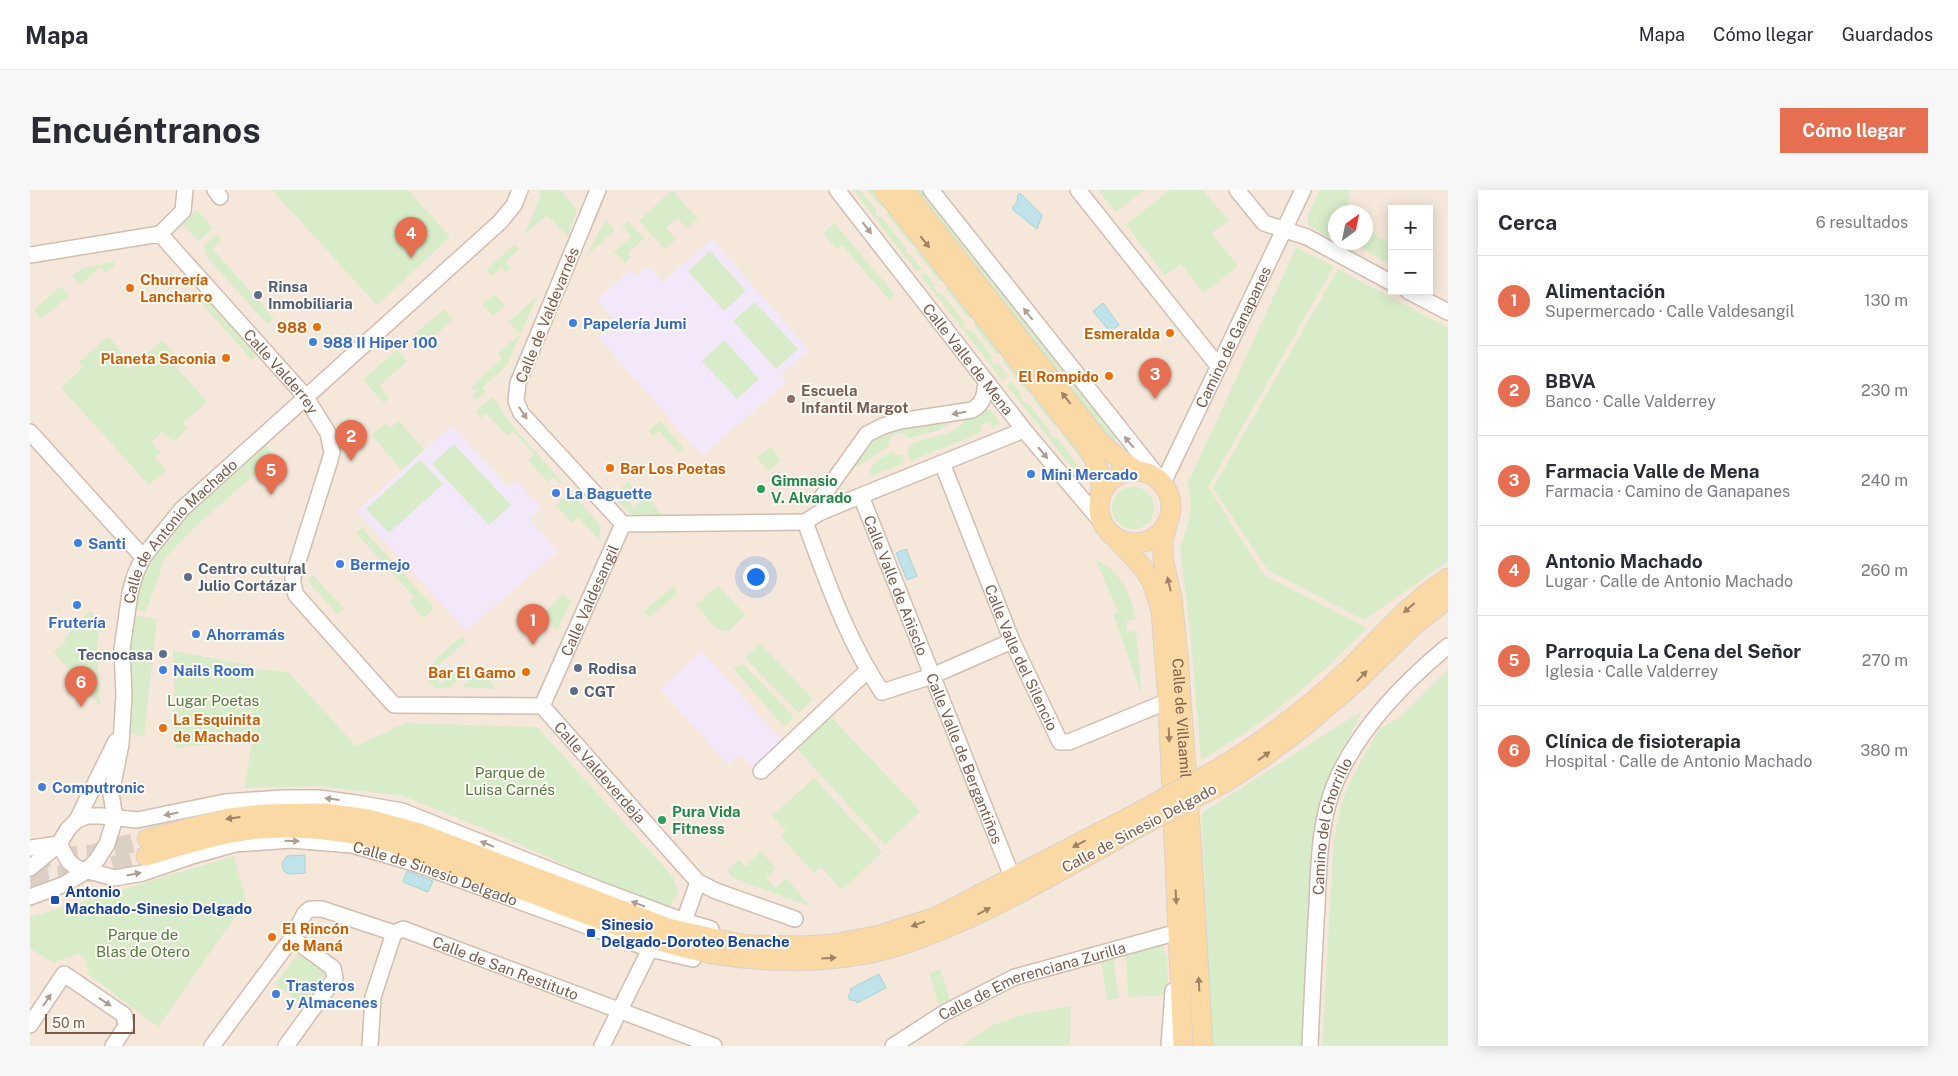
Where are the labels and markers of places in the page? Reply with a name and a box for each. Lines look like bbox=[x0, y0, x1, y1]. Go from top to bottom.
pin: 4 bbox=[395, 217, 427, 258]
place label: Churrería Lancharro bbox=[140, 271, 213, 305]
place label: Rinsa Inmobiliaria bbox=[268, 278, 353, 312]
marker: Churrería Lancharro bbox=[124, 282, 136, 294]
marker: Rinsa Inmobiliaria bbox=[252, 289, 264, 301]
place label: Papelería Jumi bbox=[583, 315, 686, 332]
marker: Papelería Jumi bbox=[567, 317, 579, 329]
place label: 988 bbox=[277, 319, 307, 336]
marker: 988 bbox=[311, 321, 323, 333]
place label: Esmeralda bbox=[1084, 325, 1160, 342]
marker: Esmeralda bbox=[1164, 327, 1176, 339]
place label: 988 II Hiper 100 bbox=[323, 334, 438, 351]
marker: 988 II Hiper 100 bbox=[307, 336, 319, 348]
place label: Planeta Saconia bbox=[100, 350, 216, 367]
marker: Planeta Saconia bbox=[220, 352, 232, 364]
pin: 3 bbox=[1139, 358, 1171, 399]
place label: El Rompido bbox=[1018, 368, 1099, 385]
marker: El Rompido bbox=[1103, 370, 1115, 382]
place label: Escuela Infantil Margot bbox=[801, 382, 908, 416]
marker: Escuela Infantil Margot bbox=[785, 393, 797, 405]
pin: 2 bbox=[335, 420, 367, 461]
pin: 5 bbox=[255, 454, 287, 495]
place label: Bar Los Poetas bbox=[620, 460, 726, 477]
marker: Bar Los Poetas bbox=[604, 462, 616, 474]
place label: Mini Mercado bbox=[1041, 466, 1138, 483]
marker: Mini Mercado bbox=[1025, 468, 1037, 480]
place label: Gimnasio V. Alvarado bbox=[771, 472, 852, 506]
marker: Gimnasio V. Alvarado bbox=[755, 483, 767, 495]
place label: La Baguette bbox=[566, 485, 652, 502]
marker: La Baguette bbox=[550, 487, 562, 499]
place label: Santi bbox=[88, 535, 126, 552]
marker: Santi bbox=[72, 537, 84, 549]
place label: Bermejo bbox=[350, 556, 411, 573]
marker: Bermejo bbox=[334, 558, 346, 570]
place label: Centro cultural Julio Cortázar bbox=[198, 560, 307, 594]
marker: Centro cultural Julio Cortázar bbox=[182, 571, 194, 583]
marker: Frutería bbox=[71, 599, 83, 611]
pin: 1 bbox=[517, 604, 549, 645]
place label: Frutería bbox=[48, 614, 106, 631]
place label: Ahorramás bbox=[206, 626, 285, 643]
marker: Ahorramás bbox=[190, 628, 202, 640]
place label: Tecnocasa bbox=[78, 646, 153, 663]
marker: Tecnocasa bbox=[157, 648, 169, 660]
place label: Rodisa bbox=[588, 660, 636, 677]
place label: Nails Room bbox=[173, 662, 254, 679]
marker: Rodisa bbox=[572, 662, 584, 674]
marker: Nails Room bbox=[157, 664, 169, 676]
place label: Bar El Gamo bbox=[428, 664, 516, 681]
pin: 6 bbox=[65, 666, 97, 707]
marker: Bar El Gamo bbox=[520, 666, 532, 678]
place label: CGT bbox=[584, 683, 615, 700]
marker: CGT bbox=[568, 685, 580, 697]
place label: La Esquinita de Machado bbox=[173, 711, 261, 745]
marker: La Esquinita de Machado bbox=[157, 722, 169, 734]
place label: Computronic bbox=[52, 779, 145, 796]
marker: Computronic bbox=[36, 781, 48, 793]
place label: Pura Vida Fitness bbox=[672, 803, 741, 837]
marker: Pura Vida Fitness bbox=[656, 814, 668, 826]
place label: Antonio Machado-Sinesio Delgado bbox=[65, 883, 252, 917]
marker: Antonio Machado-Sinesio Delgado bbox=[49, 894, 61, 906]
place label: Sinesio Delgado-Doroteo Benache bbox=[601, 916, 790, 950]
place label: El Rincón de Maná bbox=[282, 920, 349, 954]
marker: Sinesio Delgado-Doroteo Benache bbox=[585, 927, 597, 939]
marker: El Rincón de Maná bbox=[266, 931, 278, 943]
place label: Trasteros y Almacenes bbox=[286, 977, 378, 1011]
marker: Trasteros y Almacenes bbox=[270, 988, 282, 1000]

